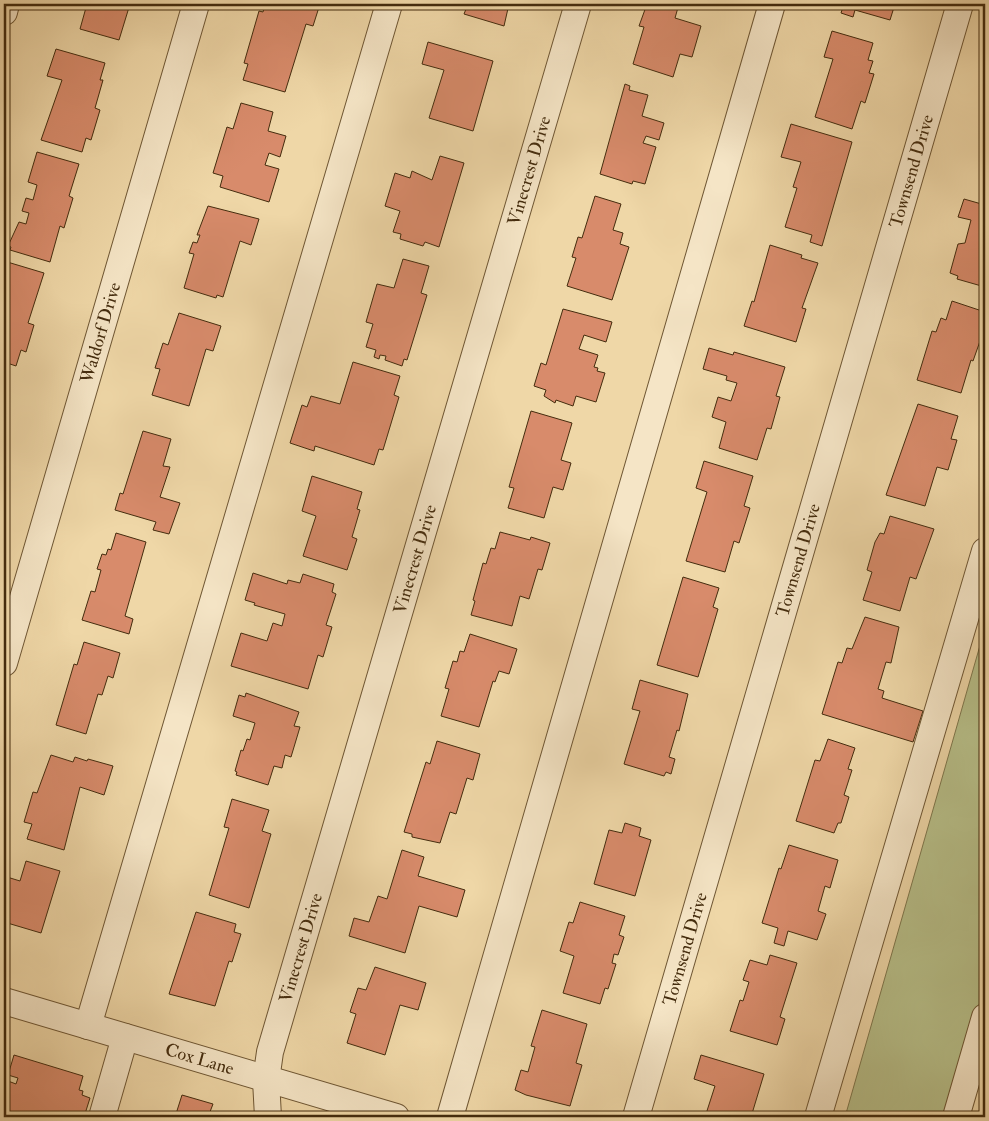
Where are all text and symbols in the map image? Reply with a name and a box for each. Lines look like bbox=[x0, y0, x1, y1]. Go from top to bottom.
street label: Townsend Drive bbox=[884, 112, 939, 231]
street label: Vinecrest Drive bbox=[503, 113, 557, 228]
street label: Waldorf Drive bbox=[75, 279, 126, 387]
street label: Townsend Drive bbox=[771, 500, 826, 620]
street label: Vinecrest Drive bbox=[388, 502, 442, 617]
street label: Townsend Drive bbox=[658, 889, 713, 1008]
street label: Vinecrest Drive bbox=[274, 890, 328, 1005]
street label: Cox Lane bbox=[162, 1038, 237, 1081]

